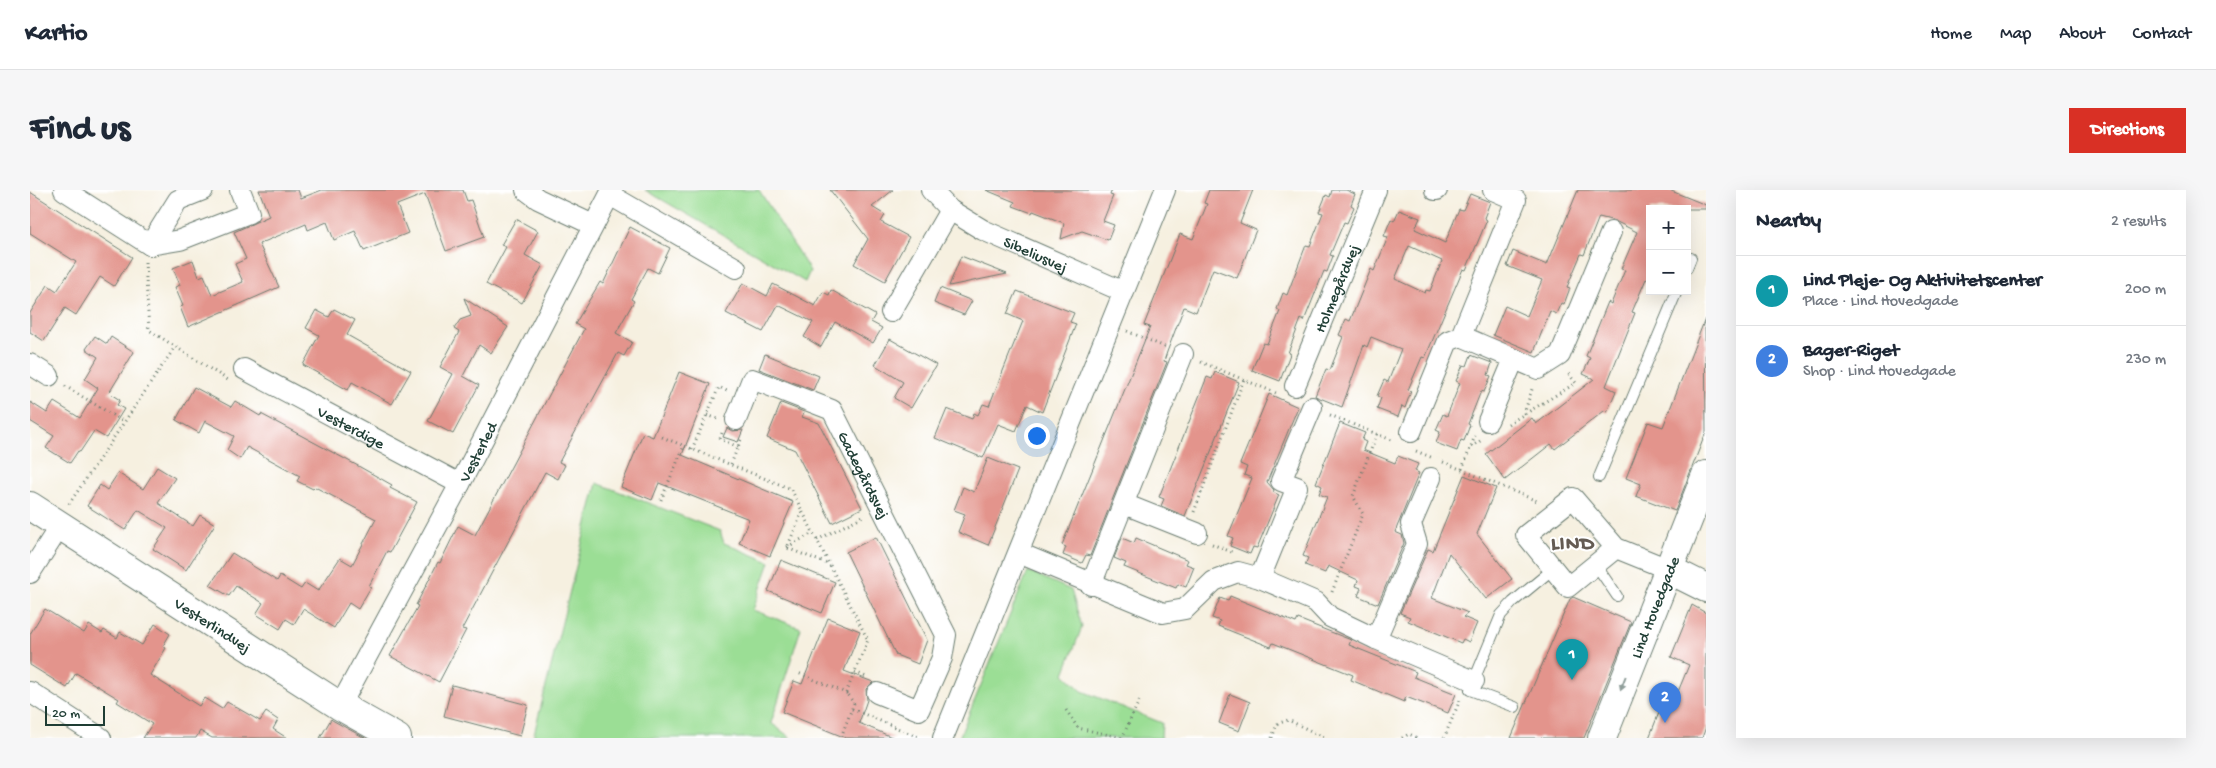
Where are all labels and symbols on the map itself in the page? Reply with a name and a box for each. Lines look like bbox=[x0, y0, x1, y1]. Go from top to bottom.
street label: Sibeliusvej bbox=[1000, 234, 1069, 279]
street label: Holmegårdvej bbox=[1312, 242, 1365, 336]
street label: Vesterdige bbox=[312, 403, 388, 455]
street label: Vesterled bbox=[456, 419, 504, 487]
your location bbox=[1024, 423, 1050, 449]
street label: Gadegårdsvej bbox=[831, 429, 892, 523]
district label: LIND bbox=[1551, 533, 1595, 558]
street label: Lind Hovedgade bbox=[1628, 554, 1686, 662]
street label: Vesterlindvej bbox=[169, 595, 253, 659]
pin: 1 bbox=[1556, 639, 1588, 680]
one-way arrow bbox=[1619, 675, 1627, 690]
pin: 2 bbox=[1649, 682, 1681, 723]
scale bar bbox=[45, 703, 105, 726]

